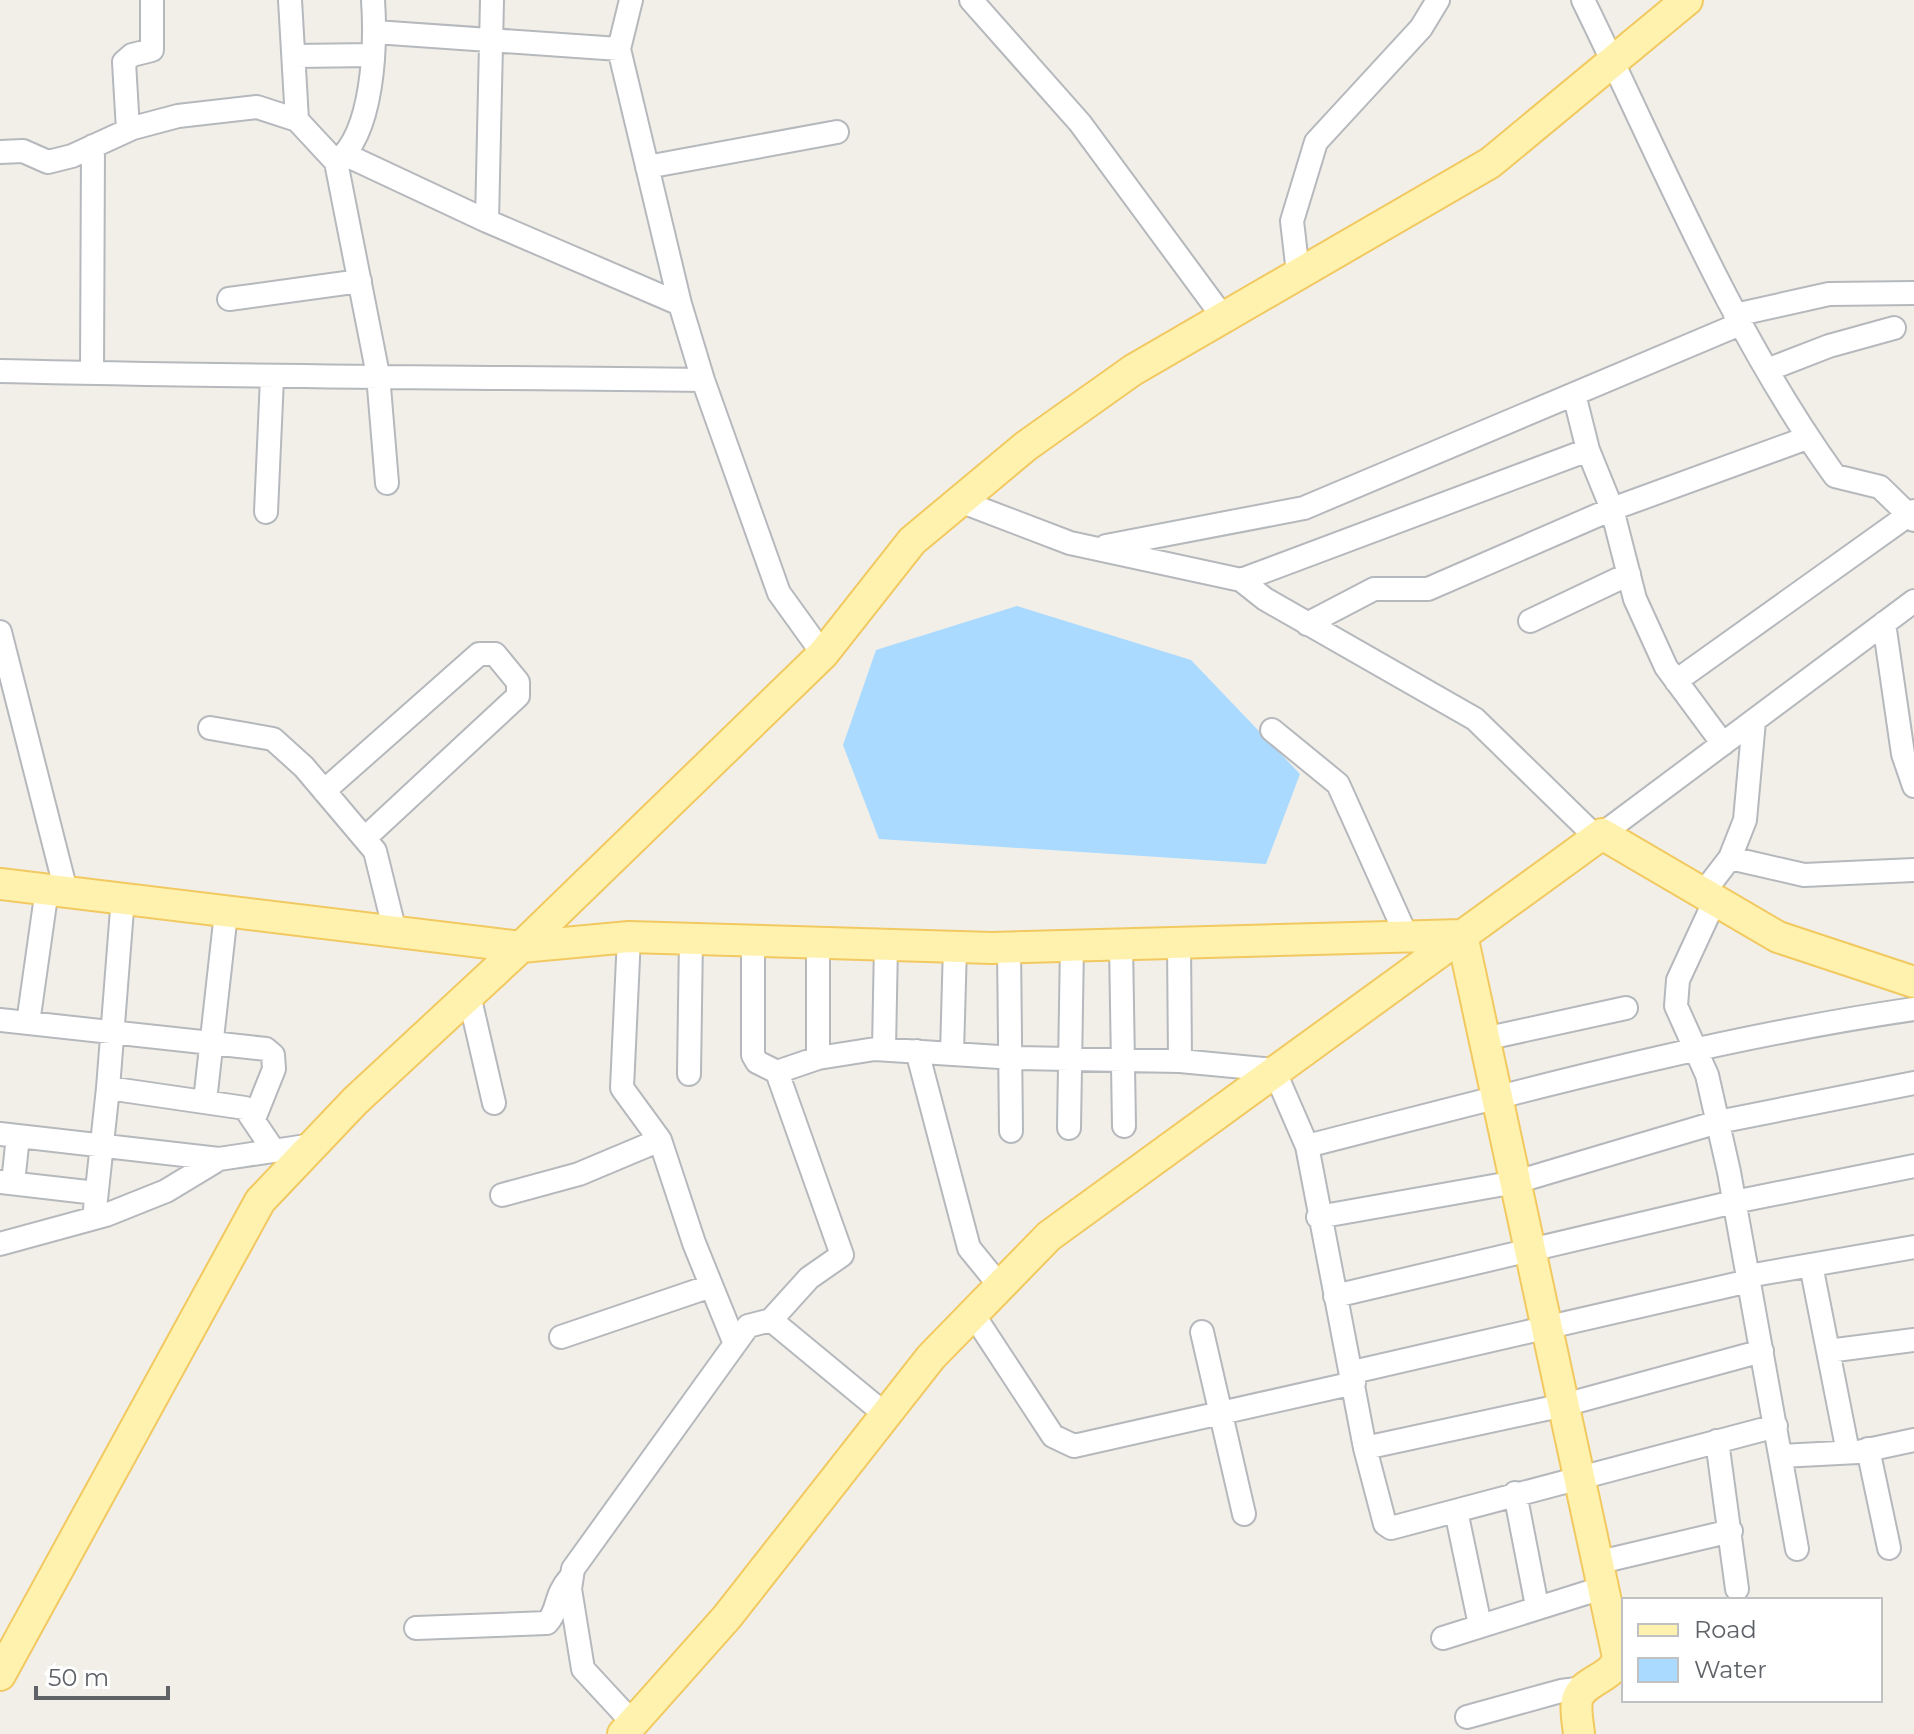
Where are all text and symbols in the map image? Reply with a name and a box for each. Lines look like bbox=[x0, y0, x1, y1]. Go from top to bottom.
legend bbox=[1622, 1598, 1882, 1702]
text: Road bbox=[1694, 1615, 1757, 1644]
scale bar bbox=[36, 1650, 168, 1700]
text: Water bbox=[1694, 1655, 1767, 1684]
text: 50 m bbox=[48, 1663, 109, 1692]

